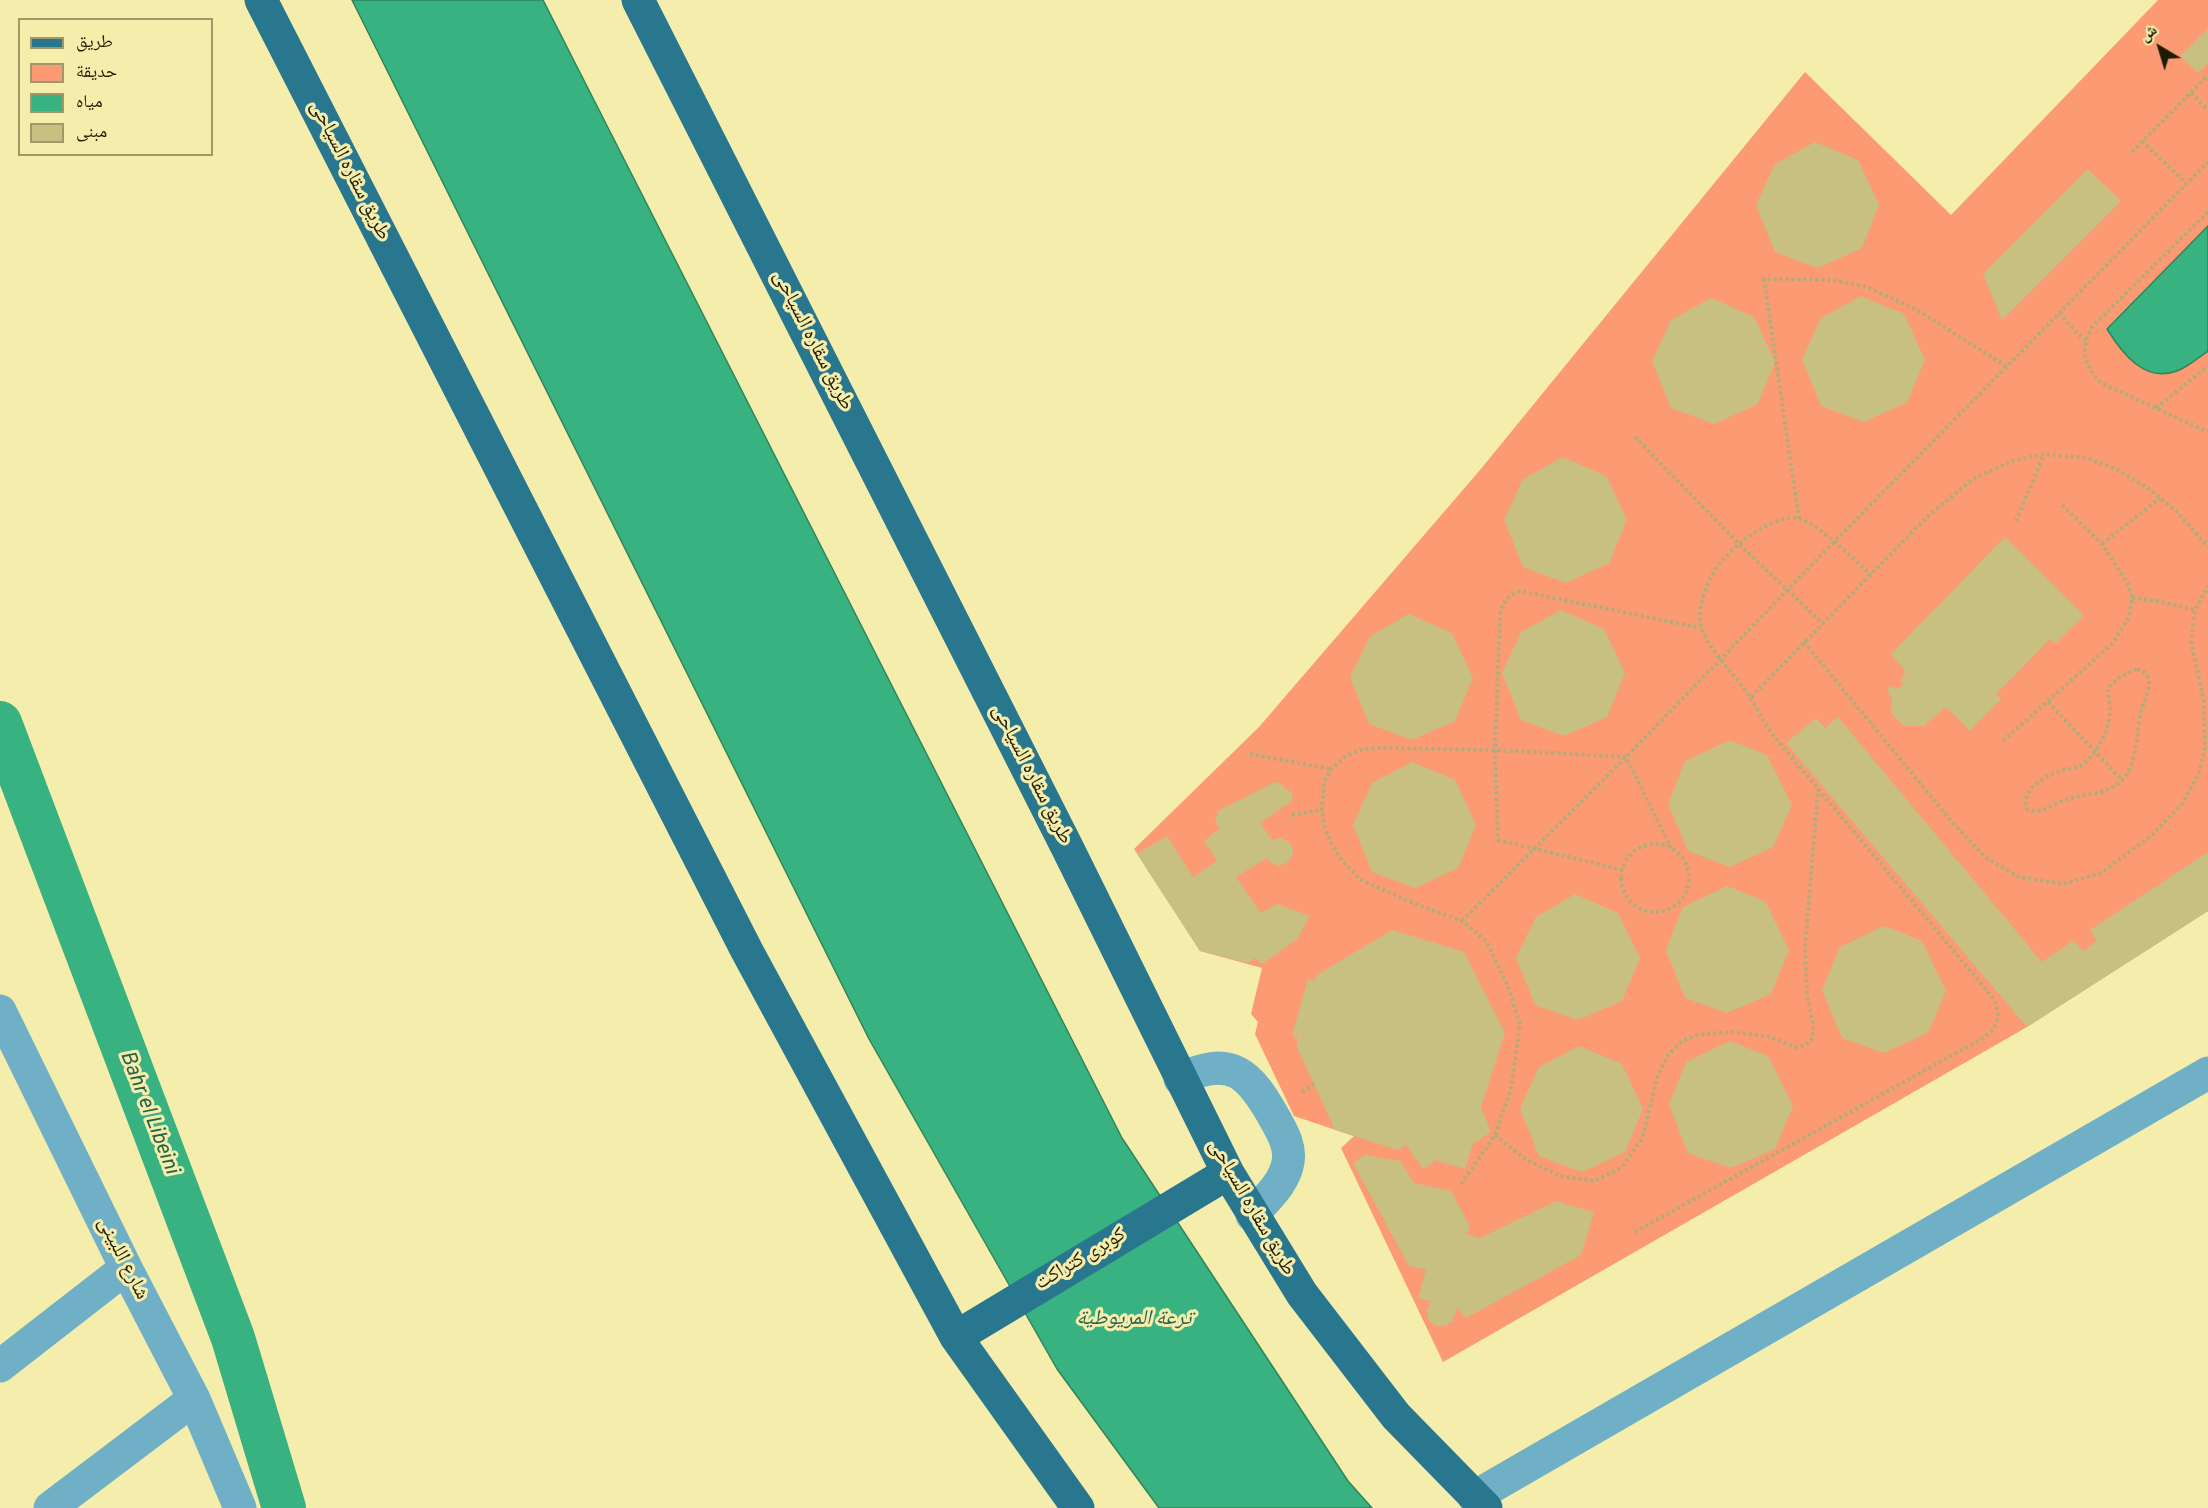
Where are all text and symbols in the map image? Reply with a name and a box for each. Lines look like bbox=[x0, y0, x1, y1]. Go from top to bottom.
legend bbox=[18, 18, 213, 156]
north arrow bbox=[2130, 18, 2190, 78]
text: ش bbox=[2136, 21, 2162, 47]
text: طريق bbox=[76, 31, 113, 54]
text: حديقة bbox=[76, 61, 117, 84]
text: مياه bbox=[76, 91, 103, 114]
street label: طريق سقاره السياحى bbox=[304, 97, 394, 245]
text: مبنى bbox=[76, 121, 107, 144]
street label: طريق سقاره السياحى bbox=[767, 267, 857, 415]
street label: طريق سقاره السياحى bbox=[986, 701, 1076, 849]
water label: Bahr el Libeini bbox=[113, 1048, 183, 1178]
street label: طريق سقاره السياحى bbox=[1202, 1136, 1300, 1280]
street label: شارع اللبينى bbox=[91, 1214, 153, 1304]
street label: كوبرى كتراكت bbox=[1031, 1224, 1131, 1296]
water label: ترعة المريوطية bbox=[1076, 1307, 1192, 1333]

